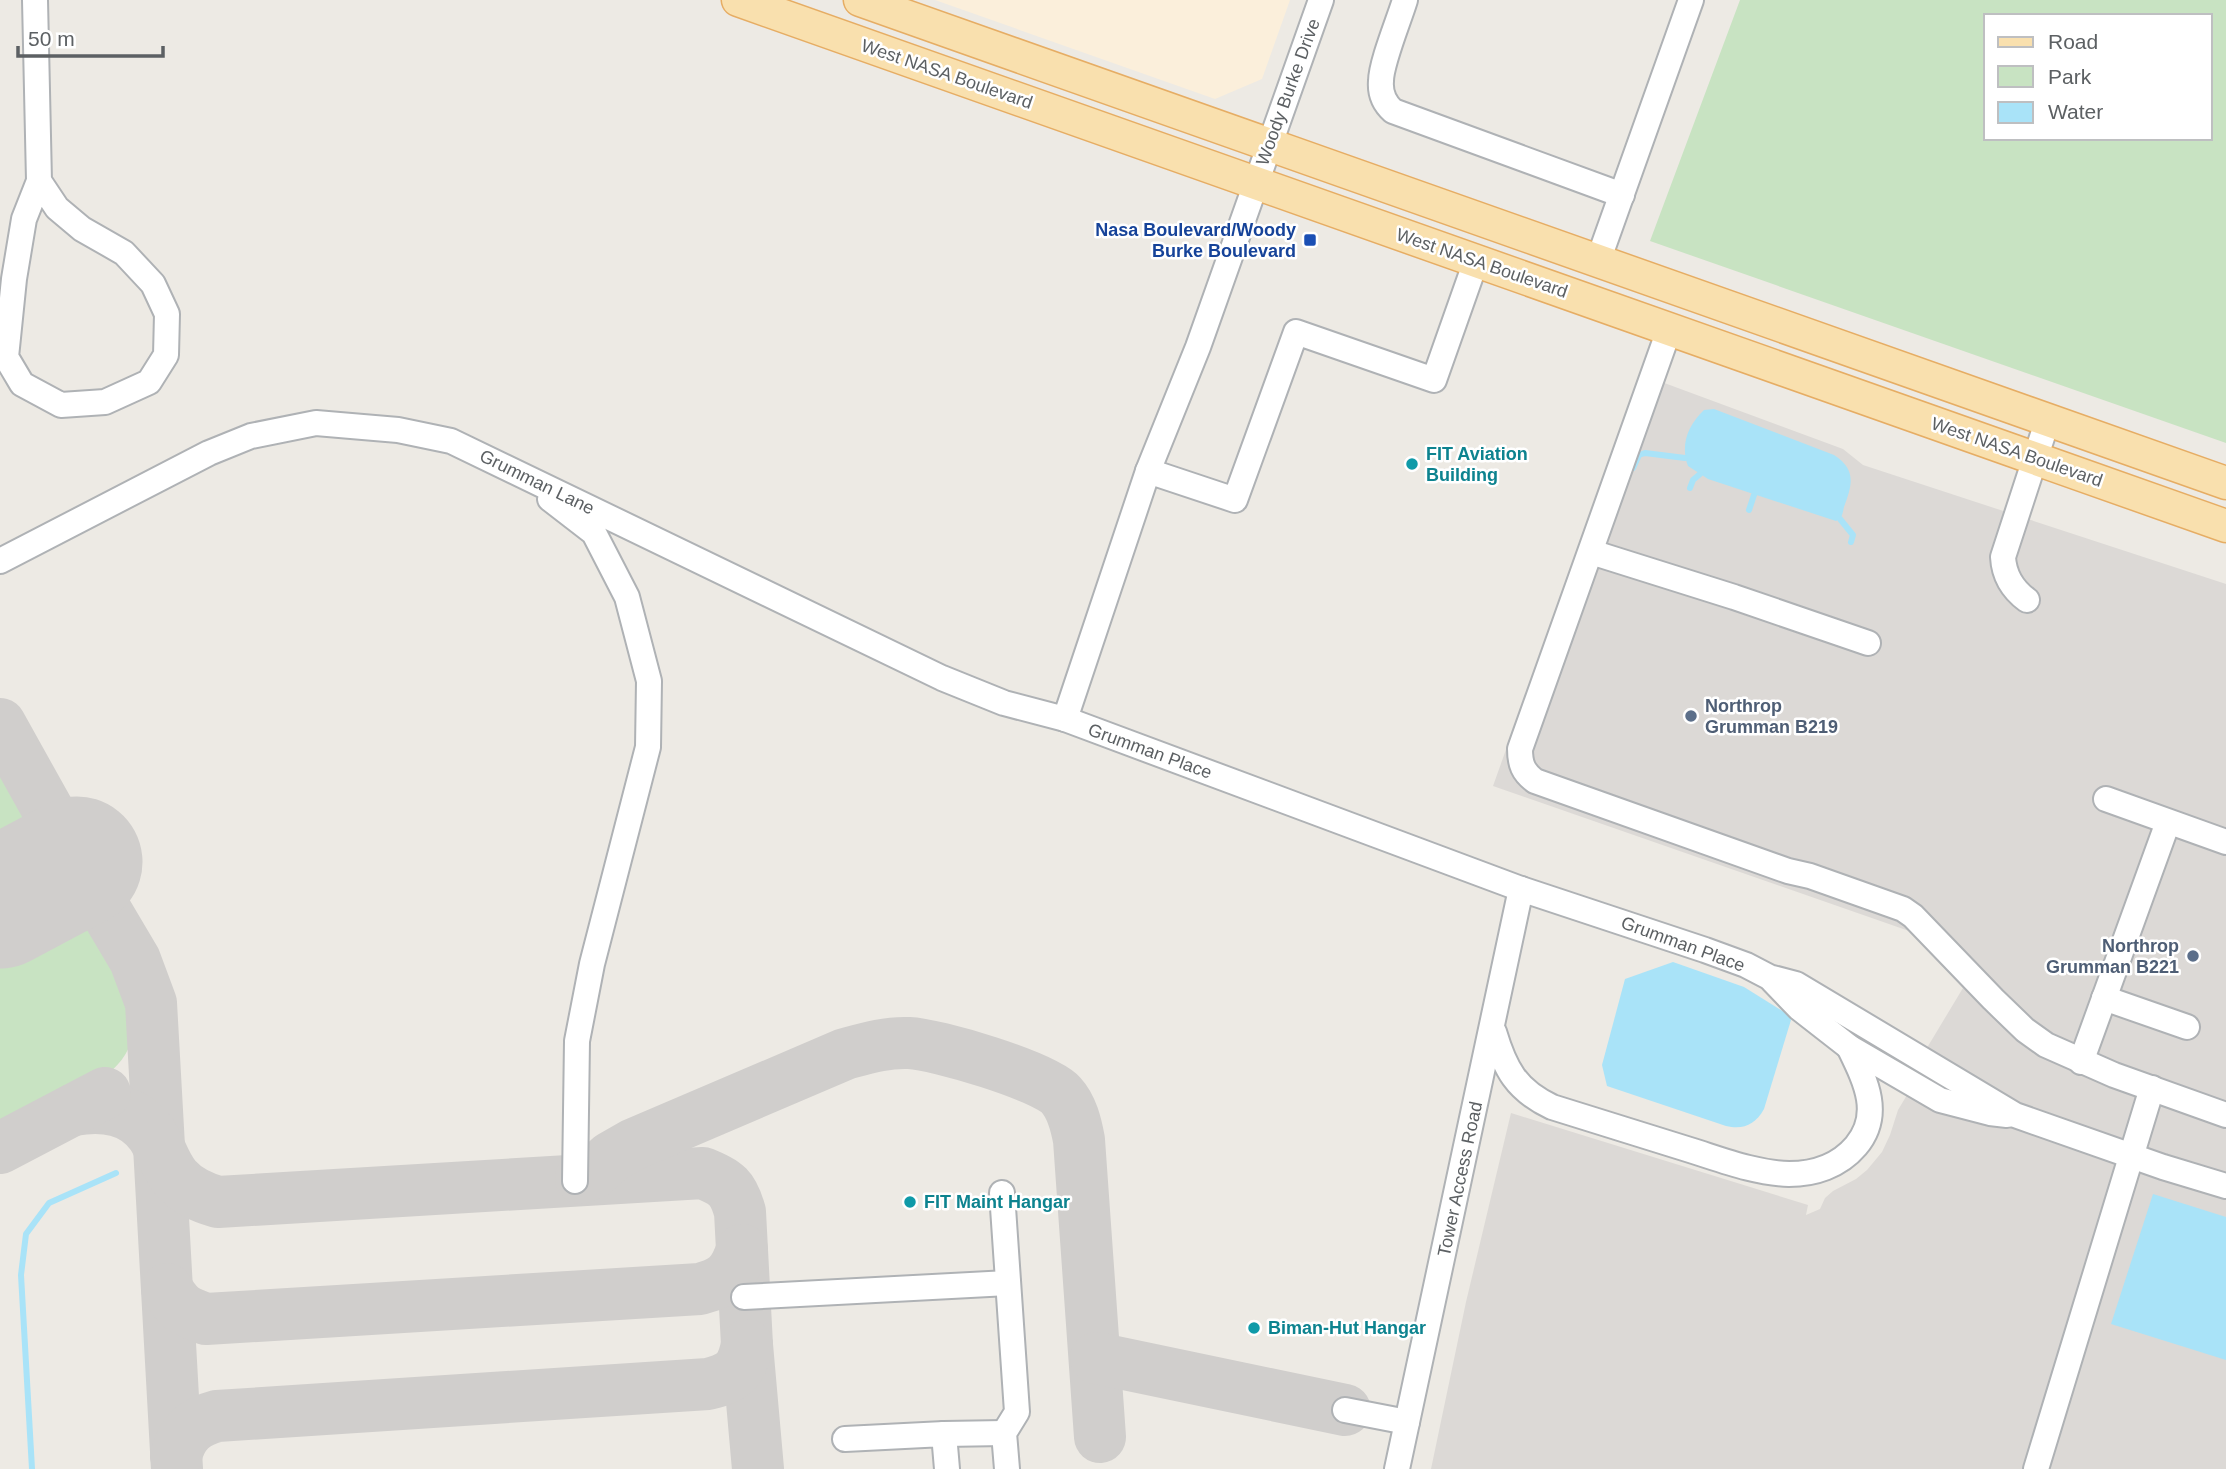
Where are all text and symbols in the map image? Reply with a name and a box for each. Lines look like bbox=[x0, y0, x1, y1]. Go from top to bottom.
scale bar bbox=[18, 14, 163, 58]
legend bbox=[1984, 14, 2212, 140]
street label: Woody Burke Drive bbox=[1252, 16, 1324, 168]
text: 50 m bbox=[28, 27, 75, 50]
text: Road bbox=[2048, 30, 2098, 53]
street label: West NASA Boulevard bbox=[859, 35, 1035, 113]
text: Park bbox=[2048, 65, 2092, 88]
text: Water bbox=[2048, 100, 2103, 123]
place label: Nasa Boulevard/Woody Burke Boulevard bbox=[1095, 220, 1296, 261]
street label: West NASA Boulevard bbox=[1394, 224, 1570, 302]
marker: Nasa Boulevard/Woody Burke Boulevard bbox=[1302, 232, 1318, 248]
street label: West NASA Boulevard bbox=[1929, 413, 2105, 491]
place label: FIT Aviation Building bbox=[1426, 444, 1528, 485]
street label: Grumman Lane bbox=[476, 446, 598, 518]
marker: FIT Aviation Building bbox=[1404, 456, 1420, 472]
place label: Northrop Grumman B219 bbox=[1705, 696, 1838, 737]
marker: Northrop Grumman B219 bbox=[1683, 708, 1699, 724]
street label: Grumman Place bbox=[1085, 719, 1215, 783]
street label: Grumman Place bbox=[1618, 912, 1748, 976]
place label: Northrop Grumman B221 bbox=[2046, 936, 2179, 977]
marker: Northrop Grumman B221 bbox=[2185, 948, 2201, 964]
street label: Tower Access Road bbox=[1434, 1100, 1486, 1258]
place label: FIT Maint Hangar bbox=[924, 1192, 1070, 1212]
marker: FIT Maint Hangar bbox=[902, 1194, 918, 1210]
place label: Biman-Hut Hangar bbox=[1268, 1318, 1426, 1338]
marker: Biman-Hut Hangar bbox=[1246, 1320, 1262, 1336]

